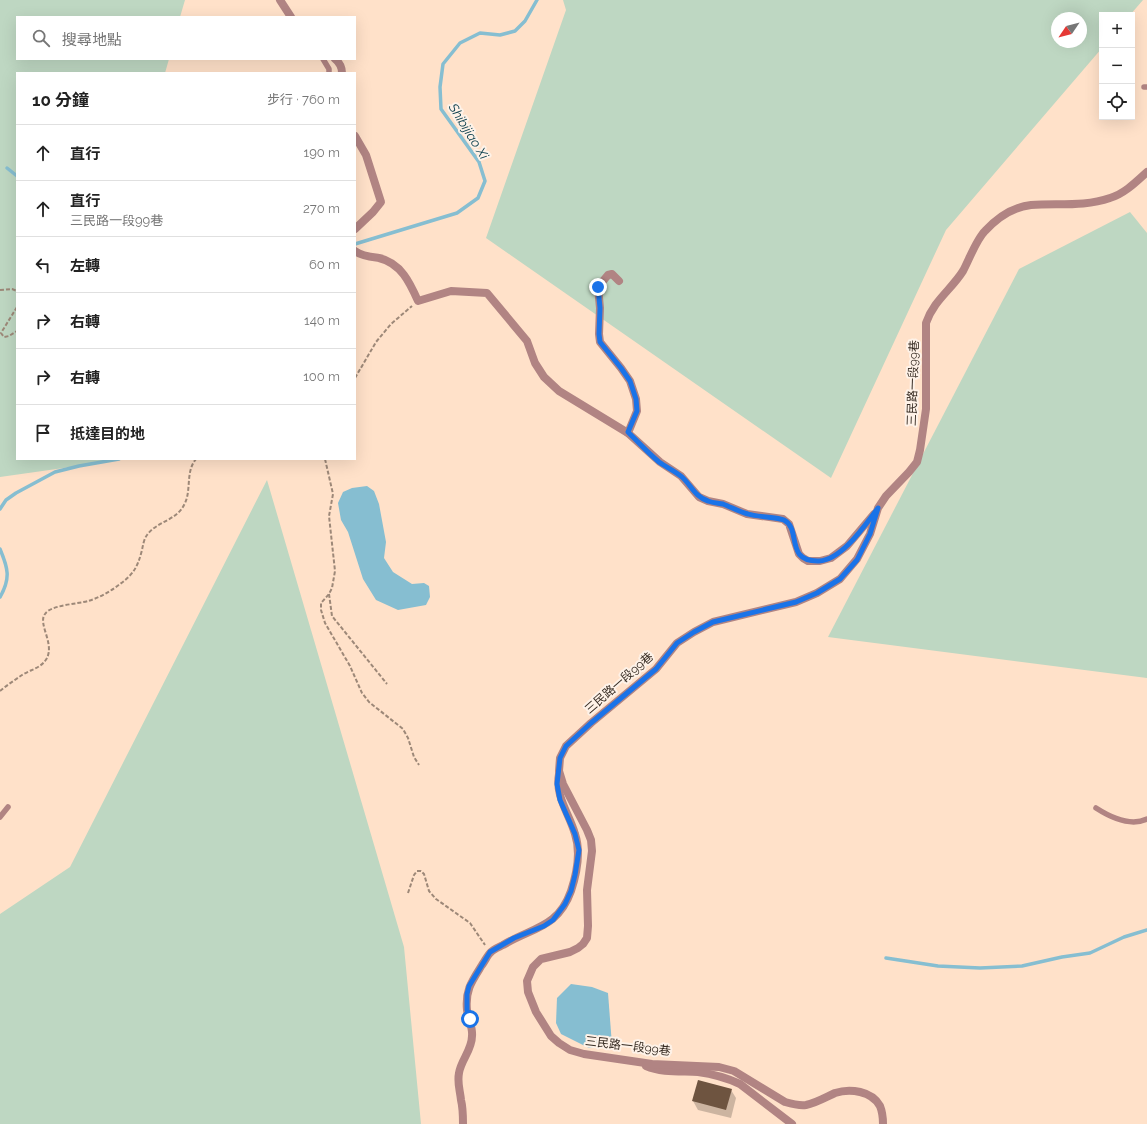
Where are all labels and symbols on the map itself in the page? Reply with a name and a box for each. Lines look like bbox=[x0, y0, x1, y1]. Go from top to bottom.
north arrow bbox=[1051, 12, 1087, 48]
water label: Shibijiao Xi bbox=[445, 100, 492, 163]
route end bbox=[589, 278, 607, 296]
street label: 三民路一段99巷 bbox=[905, 340, 921, 426]
street label: 三民路一段99巷 bbox=[582, 649, 656, 717]
route start bbox=[461, 1010, 479, 1028]
street label: 三民路一段99巷 bbox=[584, 1034, 672, 1058]

